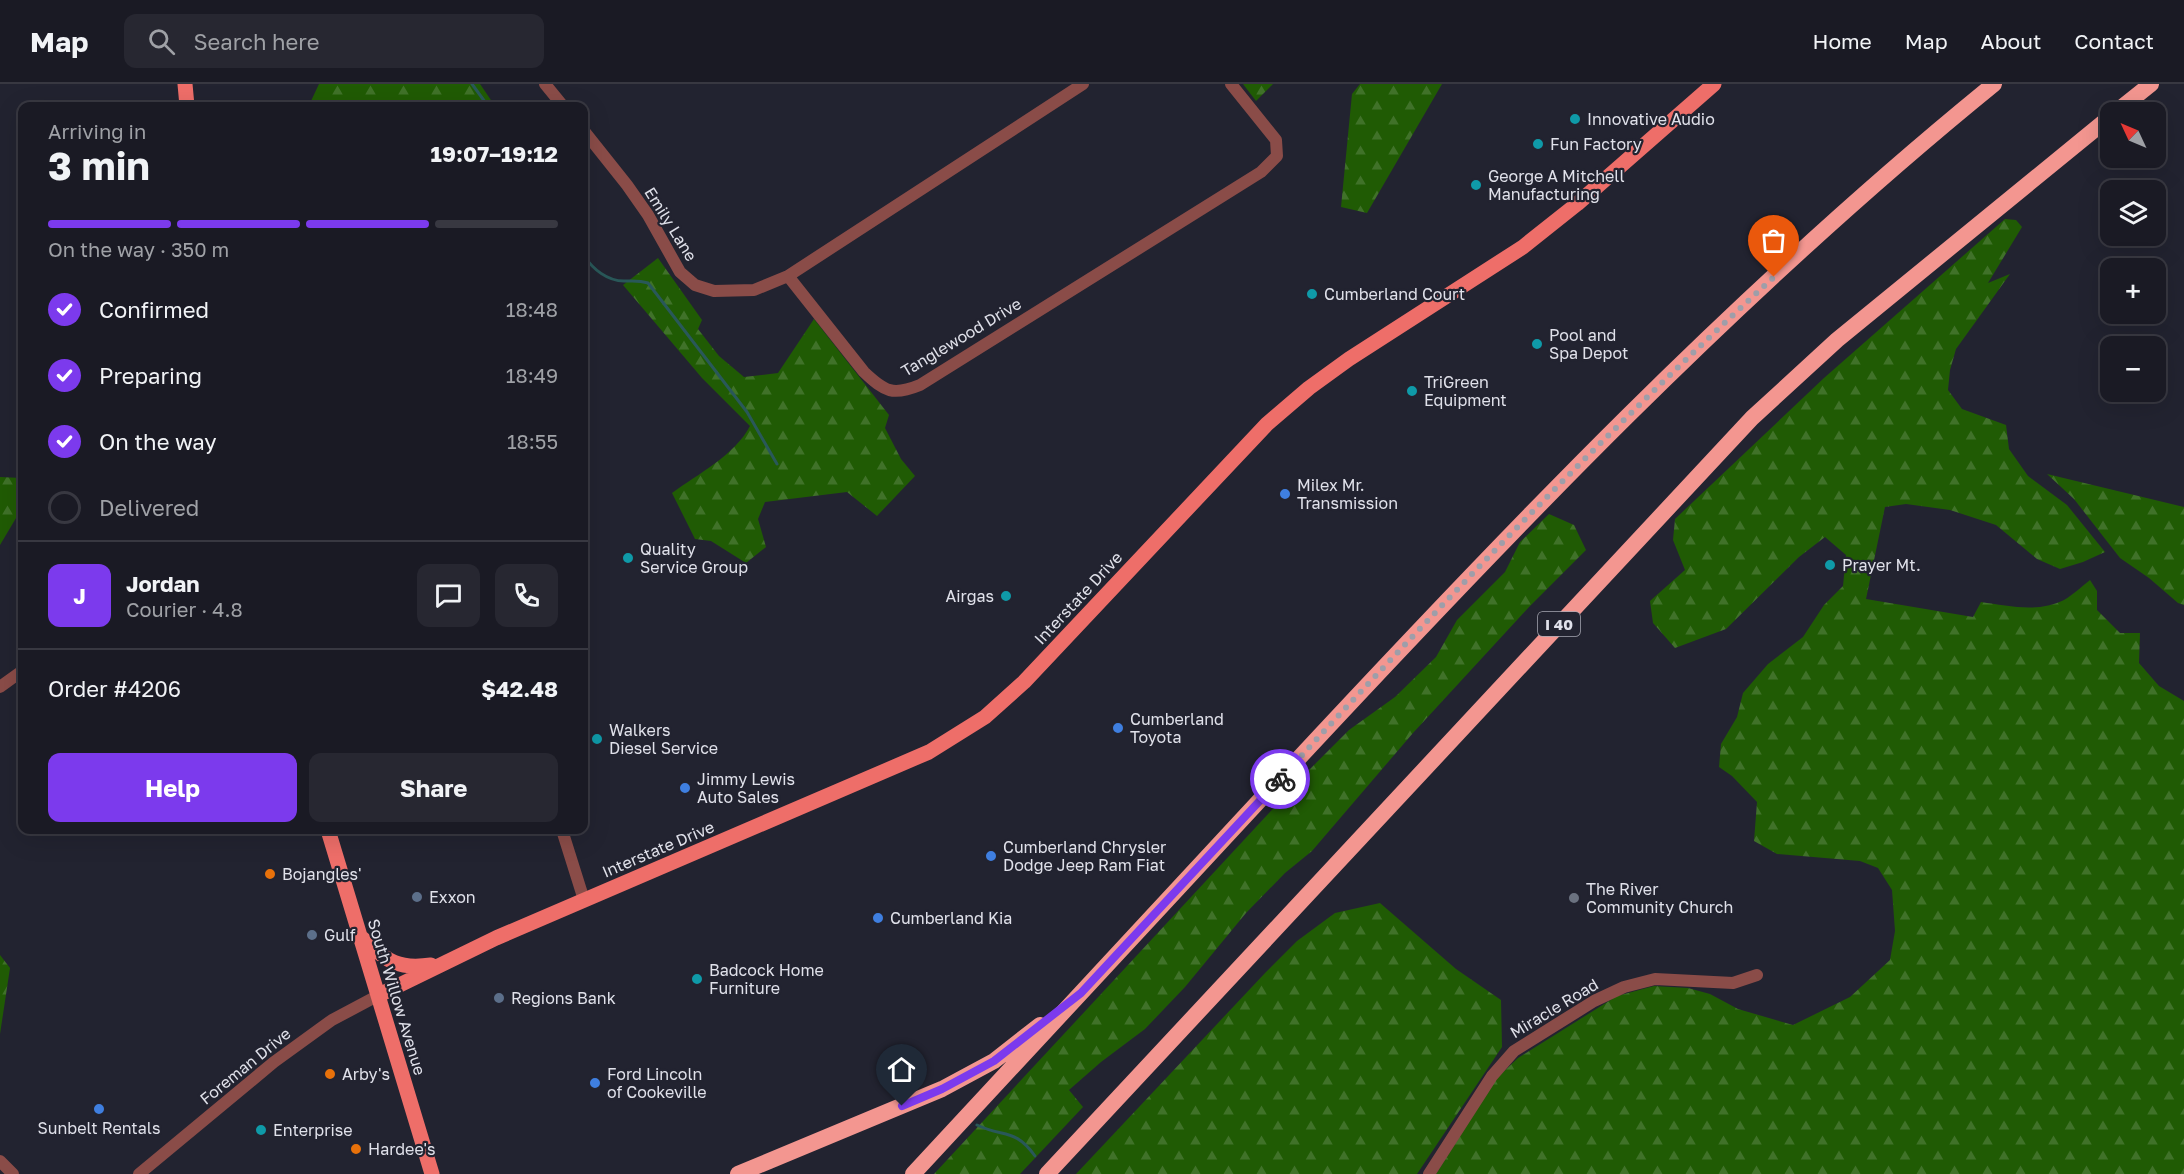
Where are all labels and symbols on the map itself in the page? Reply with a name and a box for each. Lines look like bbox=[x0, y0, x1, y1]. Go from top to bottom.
north arrow bbox=[2100, 102, 2166, 168]
place label: Innovative Audio bbox=[1587, 109, 1715, 129]
marker: Innovative Audio bbox=[1568, 112, 1582, 126]
place label: Fun Factory bbox=[1550, 134, 1642, 154]
marker: Fun Factory bbox=[1531, 137, 1545, 151]
place label: George A Mitchell Manufacturing bbox=[1488, 166, 1625, 204]
marker: George A Mitchell Manufacturing bbox=[1469, 178, 1483, 192]
street label: Emily Lane bbox=[640, 183, 702, 265]
pin bbox=[1748, 215, 1799, 277]
place label: Cumberland Court bbox=[1324, 284, 1465, 304]
marker: Cumberland Court bbox=[1305, 287, 1319, 301]
street label: Tanglewood Drive bbox=[897, 293, 1025, 381]
place label: Pool and Spa Depot bbox=[1549, 325, 1628, 363]
marker: Pool and Spa Depot bbox=[1530, 337, 1544, 351]
place label: TriGreen Equipment bbox=[1424, 372, 1507, 410]
marker: TriGreen Equipment bbox=[1405, 384, 1419, 398]
place label: Milex Mr. Transmission bbox=[1297, 475, 1398, 513]
marker: Milex Mr. Transmission bbox=[1278, 487, 1292, 501]
place label: Quality Service Group bbox=[640, 539, 748, 577]
street label: Interstate Drive bbox=[1030, 547, 1126, 649]
marker: Quality Service Group bbox=[621, 551, 635, 565]
place label: Prayer Mt. bbox=[1842, 555, 1921, 575]
marker: Prayer Mt. bbox=[1823, 558, 1837, 572]
place label: Airgas bbox=[946, 586, 994, 606]
marker: Airgas bbox=[999, 589, 1013, 603]
road number: I 40 bbox=[1538, 612, 1580, 636]
place label: Cumberland Toyota bbox=[1130, 709, 1224, 747]
place label: Walkers Diesel Service bbox=[609, 720, 718, 758]
marker: Cumberland Toyota bbox=[1111, 721, 1125, 735]
marker: Walkers Diesel Service bbox=[590, 732, 604, 746]
courier bbox=[1250, 749, 1310, 809]
place label: Jimmy Lewis Auto Sales bbox=[697, 769, 795, 807]
marker: Jimmy Lewis Auto Sales bbox=[678, 781, 692, 795]
street label: Interstate Drive bbox=[599, 816, 717, 882]
place label: Cumberland Chrysler Dodge Jeep Ram Fiat bbox=[1003, 837, 1166, 875]
marker: Cumberland Chrysler Dodge Jeep Ram Fiat bbox=[984, 849, 998, 863]
place label: Bojangles' bbox=[282, 864, 362, 884]
marker: Bojangles' bbox=[263, 867, 277, 881]
place label: The River Community Church bbox=[1586, 879, 1733, 917]
place label: Exxon bbox=[429, 887, 476, 907]
marker: Exxon bbox=[410, 890, 424, 904]
marker: The River Community Church bbox=[1567, 891, 1581, 905]
place label: Cumberland Kia bbox=[890, 908, 1012, 928]
marker: Cumberland Kia bbox=[871, 911, 885, 925]
street label: South Willow Avenue bbox=[364, 916, 430, 1078]
place label: Gulf bbox=[324, 925, 356, 945]
marker: Gulf bbox=[305, 928, 319, 942]
place label: Badcock Home Furniture bbox=[709, 960, 824, 998]
marker: Badcock Home Furniture bbox=[690, 972, 704, 986]
street label: Miracle Road bbox=[1506, 974, 1602, 1042]
place label: Regions Bank bbox=[511, 988, 616, 1008]
marker: Regions Bank bbox=[492, 991, 506, 1005]
street label: Foreman Drive bbox=[196, 1023, 294, 1109]
pin bbox=[876, 1044, 927, 1106]
place label: Arby's bbox=[342, 1064, 390, 1084]
place label: Ford Lincoln of Cookeville bbox=[607, 1064, 707, 1102]
marker: Arby's bbox=[323, 1067, 337, 1081]
marker: Ford Lincoln of Cookeville bbox=[588, 1076, 602, 1090]
marker: Sunbelt Rentals bbox=[92, 1102, 106, 1116]
place label: Sunbelt Rentals bbox=[38, 1118, 160, 1138]
place label: Enterprise bbox=[273, 1120, 353, 1140]
marker: Enterprise bbox=[254, 1123, 268, 1137]
place label: Hardee's bbox=[368, 1139, 436, 1159]
marker: Hardee's bbox=[349, 1142, 363, 1156]

